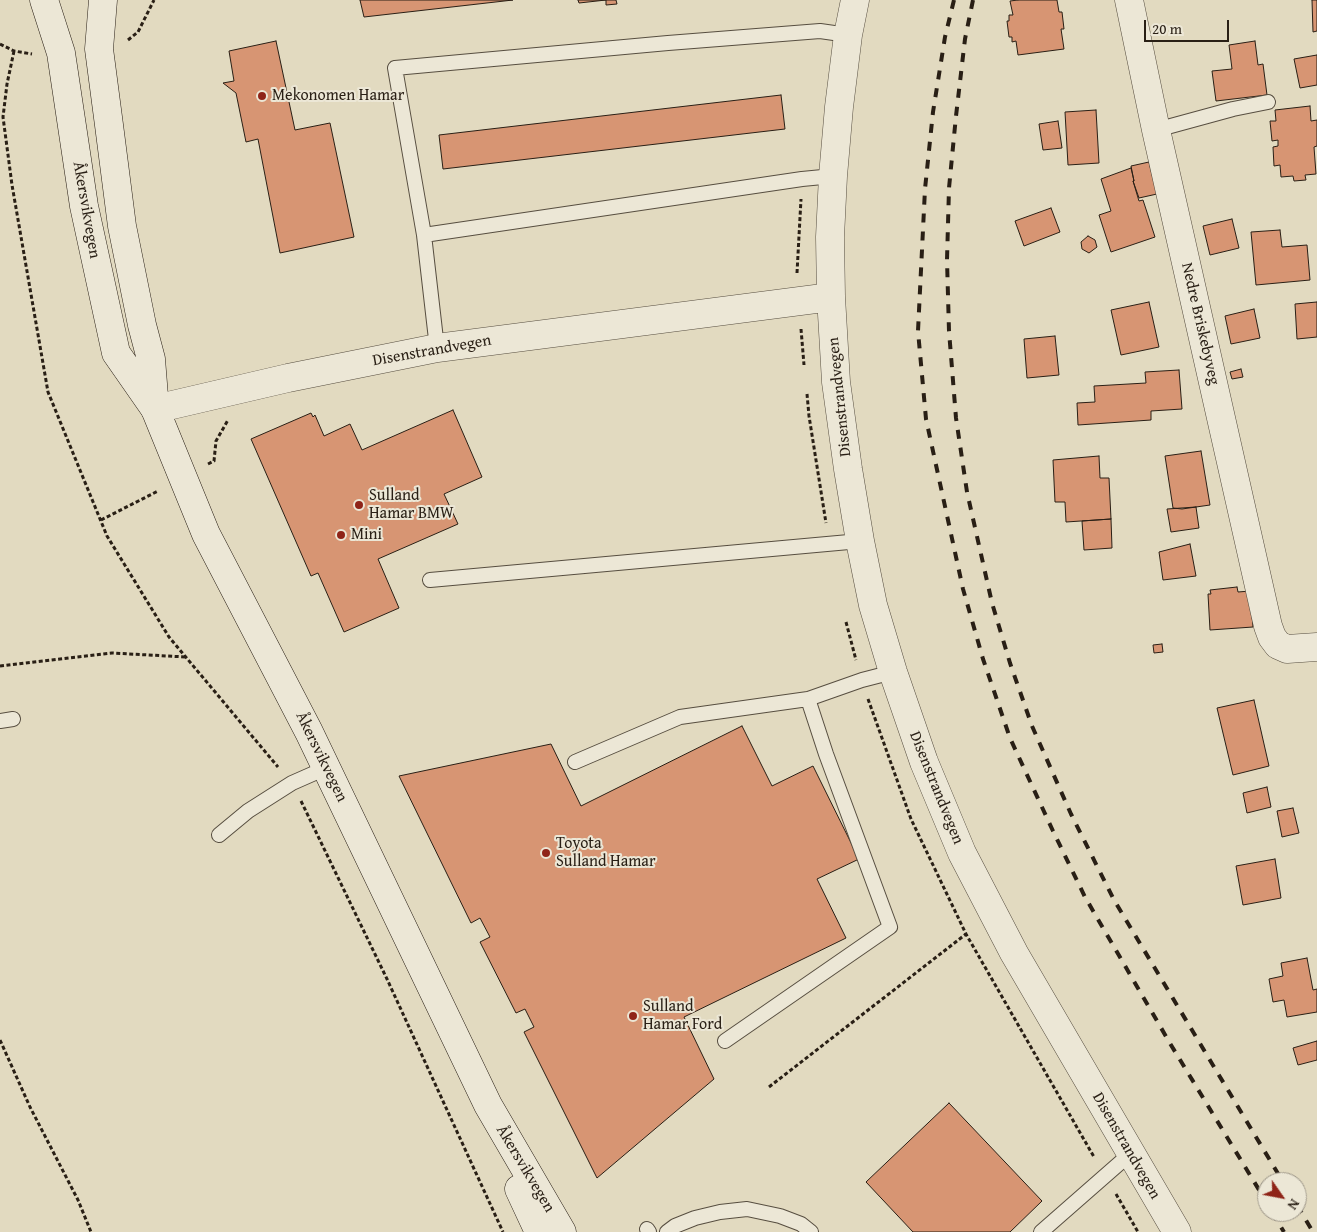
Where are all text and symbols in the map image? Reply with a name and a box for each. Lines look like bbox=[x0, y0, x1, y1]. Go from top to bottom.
scale bar bbox=[1147, 10, 1232, 42]
text: 20 m bbox=[1152, 18, 1182, 39]
place label: Mekonomen Hamar bbox=[272, 86, 404, 106]
marker: Mekonomen Hamar bbox=[256, 90, 268, 102]
street label: Åkersvikvegen bbox=[68, 160, 104, 260]
street label: Nedre Briskebyveg bbox=[1177, 261, 1223, 387]
street label: Disenstrandvegen bbox=[371, 331, 493, 371]
street label: Disenstrandvegen bbox=[824, 336, 856, 458]
place label: Sulland Hamar BMW bbox=[369, 486, 454, 524]
marker: Sulland Hamar BMW bbox=[353, 499, 365, 511]
place label: Mini bbox=[351, 525, 382, 545]
marker: Mini bbox=[335, 529, 347, 541]
street label: Åkersvikvegen bbox=[291, 709, 351, 805]
street label: Disenstrandvegen bbox=[905, 729, 967, 847]
place label: Toyota Sulland Hamar bbox=[556, 834, 655, 872]
marker: Toyota Sulland Hamar bbox=[540, 847, 552, 859]
place label: Sulland Hamar Ford bbox=[643, 997, 722, 1035]
marker: Sulland Hamar Ford bbox=[627, 1010, 639, 1022]
street label: Disenstrandvegen bbox=[1088, 1089, 1164, 1203]
street label: Åkersvikvegen bbox=[492, 1122, 558, 1216]
north arrow bbox=[1257, 1172, 1307, 1222]
text: N bbox=[1283, 1195, 1305, 1214]

